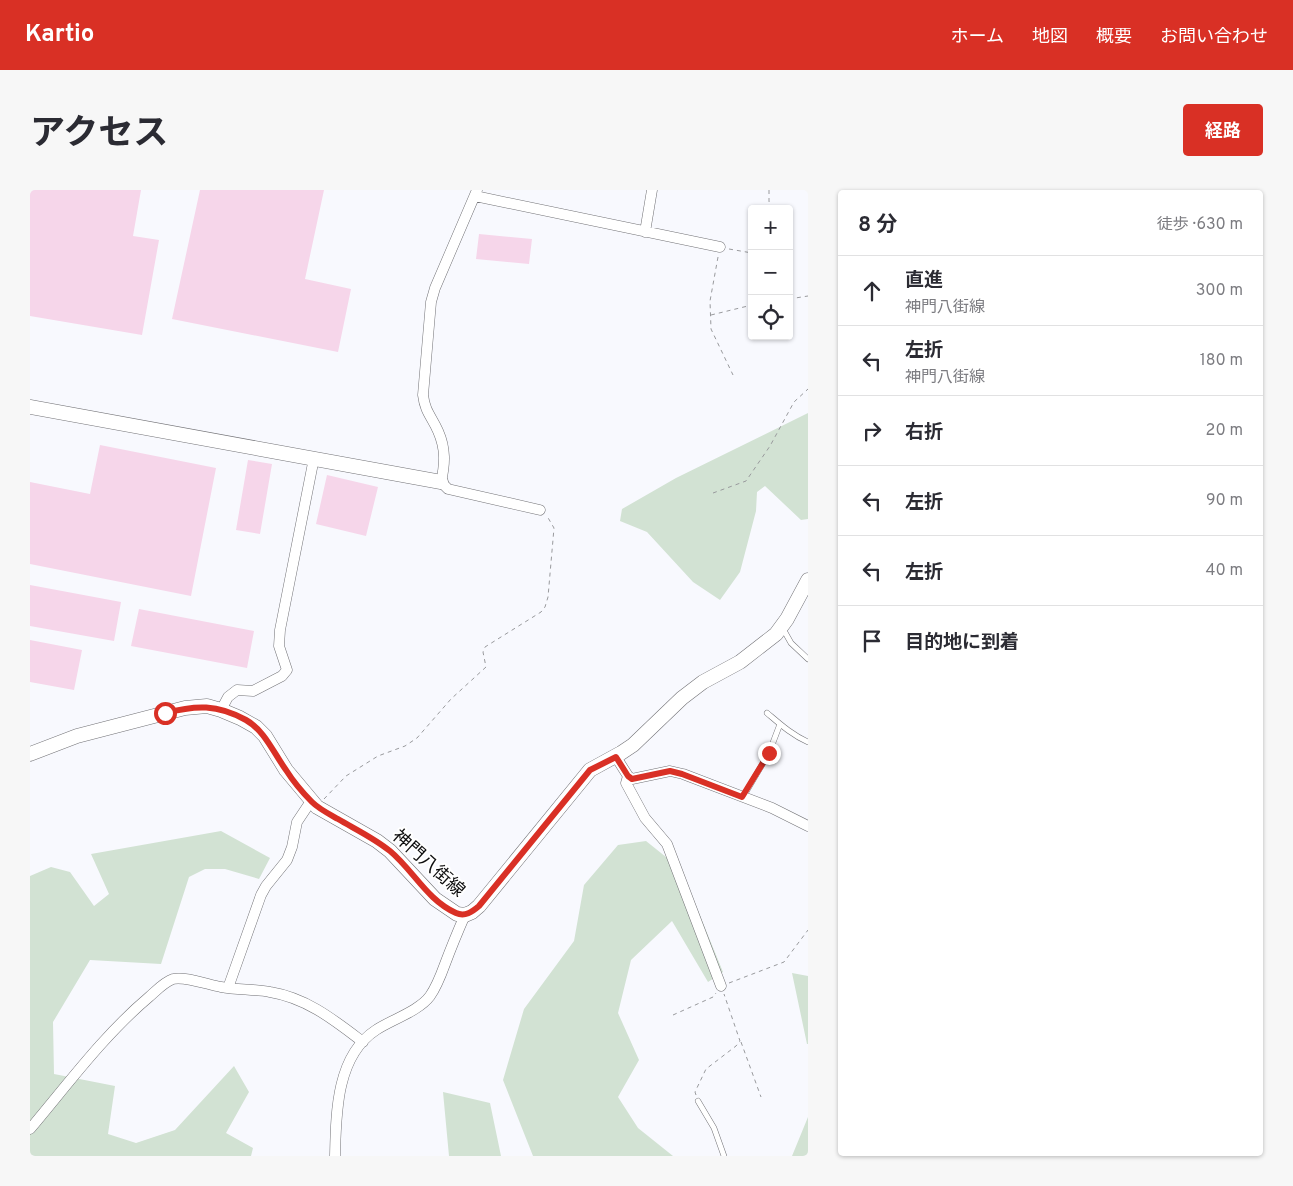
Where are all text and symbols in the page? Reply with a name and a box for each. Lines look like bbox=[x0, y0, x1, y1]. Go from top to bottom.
text: Kartio bbox=[25, 20, 94, 50]
text: ホーム bbox=[951, 26, 1004, 49]
text: 地図 bbox=[1032, 26, 1068, 49]
text: 概要 bbox=[1096, 26, 1132, 49]
text: お問い合わせ bbox=[1160, 26, 1268, 49]
button: 経路 bbox=[1183, 104, 1263, 156]
text: アクセス bbox=[30, 113, 168, 157]
map controls bbox=[748, 205, 793, 340]
button: + bbox=[748, 205, 793, 250]
text: 8 分 bbox=[858, 212, 897, 239]
text: 徒歩 · 630 m bbox=[1157, 215, 1243, 235]
button: − bbox=[748, 250, 793, 295]
text: 直進 bbox=[905, 269, 943, 293]
icon: ahead bbox=[858, 277, 886, 305]
text: 300 m bbox=[1196, 281, 1243, 301]
button: locate bbox=[748, 295, 793, 340]
text: 神門八街線 bbox=[905, 298, 985, 318]
text: 左折 bbox=[905, 339, 943, 363]
icon: left bbox=[858, 347, 886, 375]
text: 180 m bbox=[1200, 351, 1243, 371]
text: 神門八街線 bbox=[905, 368, 985, 388]
icon: right bbox=[858, 417, 886, 445]
text: 右折 bbox=[905, 421, 943, 445]
text: 20 m bbox=[1206, 421, 1243, 441]
icon: left bbox=[858, 487, 886, 515]
text: 左折 bbox=[905, 491, 943, 515]
text: 90 m bbox=[1206, 491, 1243, 511]
icon: left bbox=[858, 557, 886, 585]
text: 左折 bbox=[905, 561, 943, 585]
text: 40 m bbox=[1205, 561, 1243, 581]
icon: arrive bbox=[858, 627, 886, 655]
text: 目的地に到着 bbox=[905, 631, 1019, 655]
route start bbox=[154, 702, 177, 725]
route end bbox=[758, 742, 781, 765]
street label: 神門八街線 bbox=[387, 825, 469, 903]

